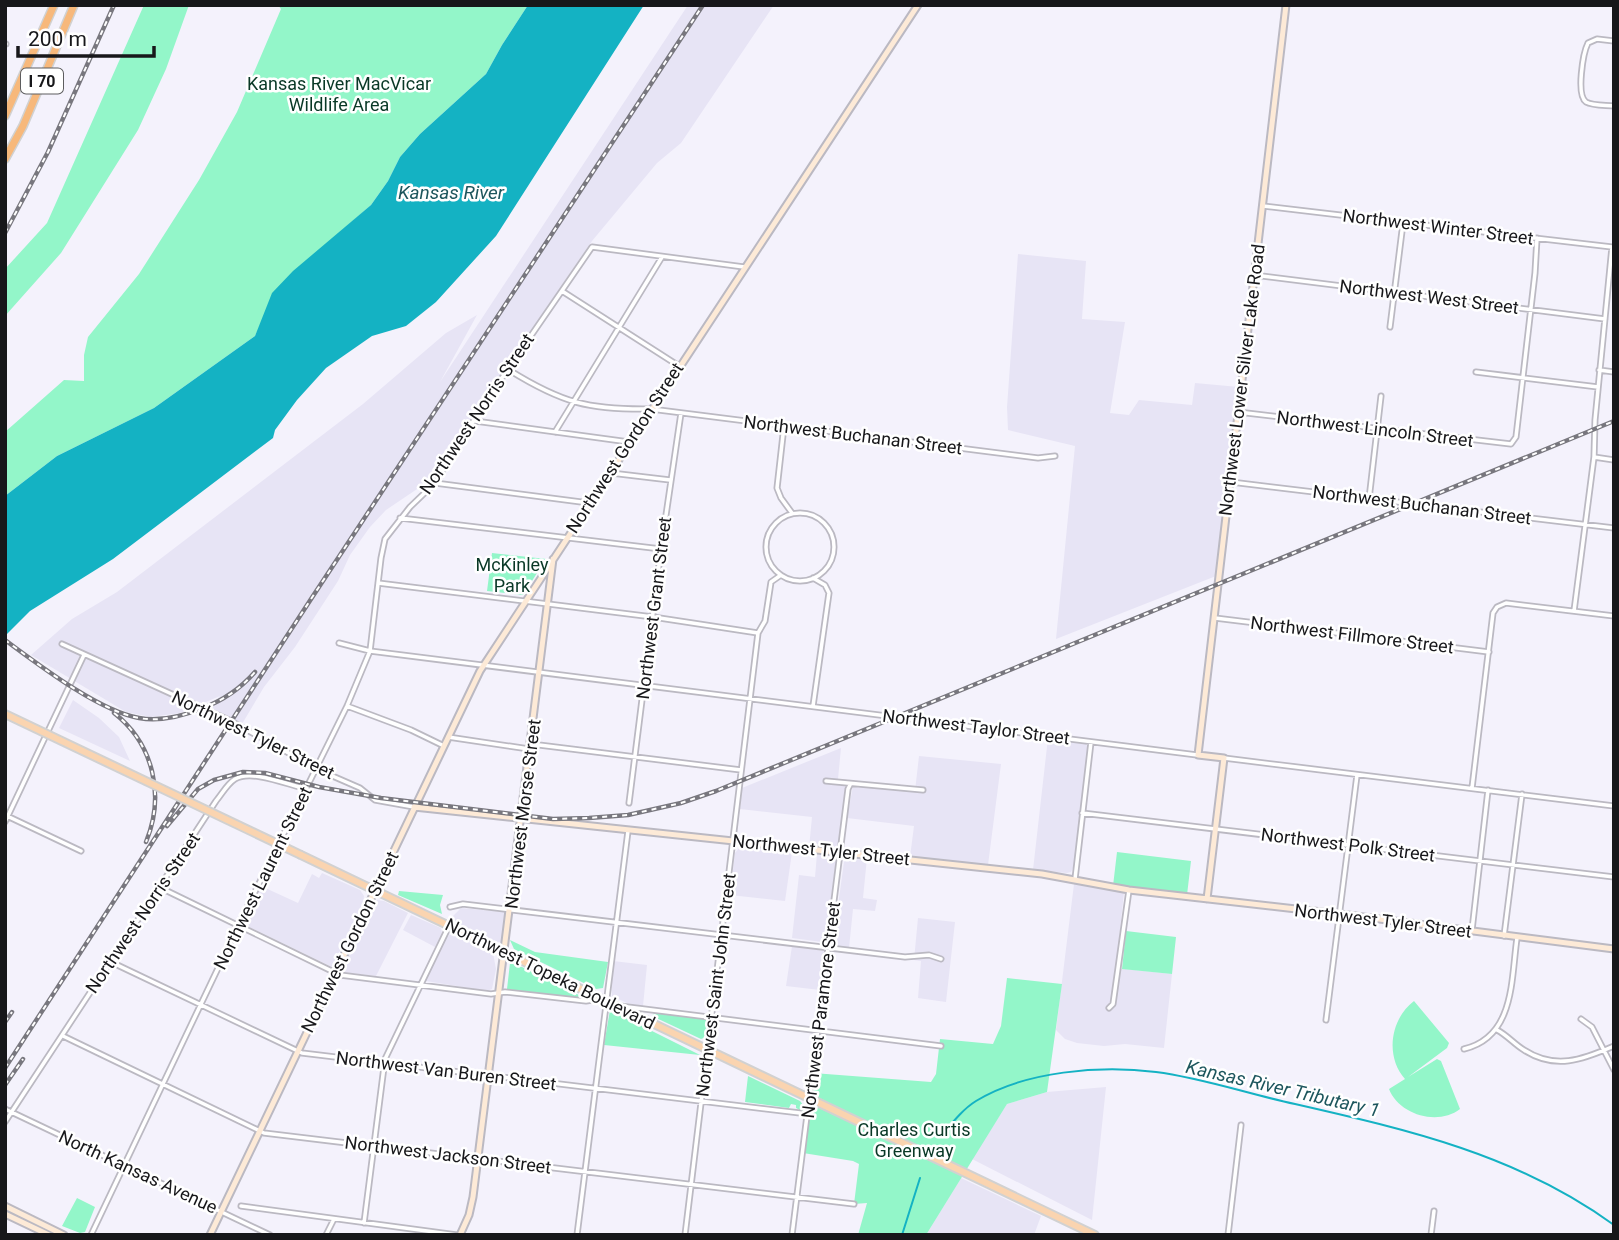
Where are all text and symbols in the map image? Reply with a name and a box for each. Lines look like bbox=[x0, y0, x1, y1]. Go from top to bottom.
scale bar bbox=[18, 14, 154, 58]
text: 200 m bbox=[28, 27, 87, 51]
road number: I 70 bbox=[21, 68, 63, 94]
park label: Kansas River MacVicar Wildlife Area bbox=[247, 73, 431, 115]
water label: Kansas River bbox=[398, 181, 505, 204]
street label: Northwest Winter Street bbox=[1342, 204, 1535, 249]
street label: Northwest Lower Silver Lake Road bbox=[1214, 243, 1269, 517]
street label: Northwest West Street bbox=[1338, 275, 1520, 318]
street label: Northwest Norris Street bbox=[415, 329, 538, 498]
street label: Northwest Gordon Street bbox=[562, 358, 688, 537]
street label: Northwest Lincoln Street bbox=[1275, 406, 1475, 451]
street label: Northwest Buchanan Street bbox=[743, 411, 964, 458]
street label: Northwest Buchanan Street bbox=[1312, 481, 1533, 528]
street label: Northwest Grant Street bbox=[632, 515, 675, 700]
park label: McKinley Park bbox=[475, 554, 549, 596]
street label: Northwest Fillmore Street bbox=[1249, 612, 1455, 657]
street label: Northwest Tyler Street bbox=[168, 686, 338, 783]
street label: Northwest Taylor Street bbox=[881, 705, 1071, 748]
street label: Northwest Morse Street bbox=[500, 718, 545, 910]
street label: Northwest Laurent Street bbox=[209, 783, 316, 973]
street label: Northwest Polk Street bbox=[1260, 823, 1436, 866]
street label: Northwest Norris Street bbox=[81, 828, 204, 997]
street label: Northwest Tyler Street bbox=[731, 830, 911, 869]
street label: Northwest Gordon Street bbox=[297, 848, 403, 1036]
street label: Northwest Saint John Street bbox=[691, 872, 740, 1098]
street label: Northwest Tyler Street bbox=[1293, 899, 1473, 942]
street label: Northwest Paramore Street bbox=[797, 900, 844, 1120]
street label: Northwest Topeka Boulevard bbox=[442, 914, 658, 1034]
street label: Northwest Van Buren Street bbox=[335, 1047, 558, 1094]
water label: Kansas River Tributary 1 bbox=[1184, 1055, 1382, 1122]
park label: Charles Curtis Greenway bbox=[858, 1119, 970, 1161]
street label: North Kansas Avenue bbox=[56, 1126, 221, 1218]
street label: Northwest Jackson Street bbox=[344, 1131, 553, 1178]

